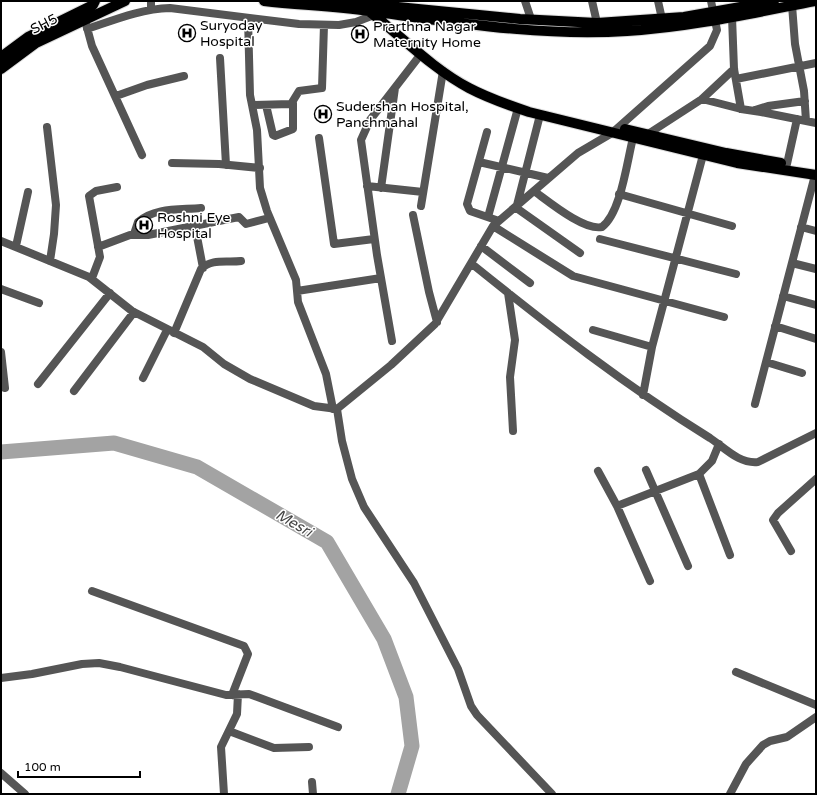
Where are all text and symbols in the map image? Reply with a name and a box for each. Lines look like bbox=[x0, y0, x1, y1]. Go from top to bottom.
street label: SH5 bbox=[28, 10, 60, 38]
place label: Suryoday Hospital bbox=[200, 17, 263, 50]
place label: Prarthna Nagar Maternity Home bbox=[373, 18, 481, 51]
hospital icon: Suryoday Hospital bbox=[177, 23, 197, 43]
hospital icon: Prarthna Nagar Maternity Home bbox=[350, 24, 370, 44]
place label: Sudershan Hospital, Panchmahal bbox=[336, 98, 469, 131]
hospital icon: Sudershan Hospital, Panchmahal bbox=[313, 104, 333, 124]
place label: Roshni Eye Hospital bbox=[157, 209, 231, 242]
hospital icon: Roshni Eye Hospital bbox=[134, 215, 154, 235]
water label: Mesri bbox=[272, 505, 318, 542]
scale bar bbox=[18, 753, 140, 779]
text: 100 m bbox=[24, 760, 61, 774]

